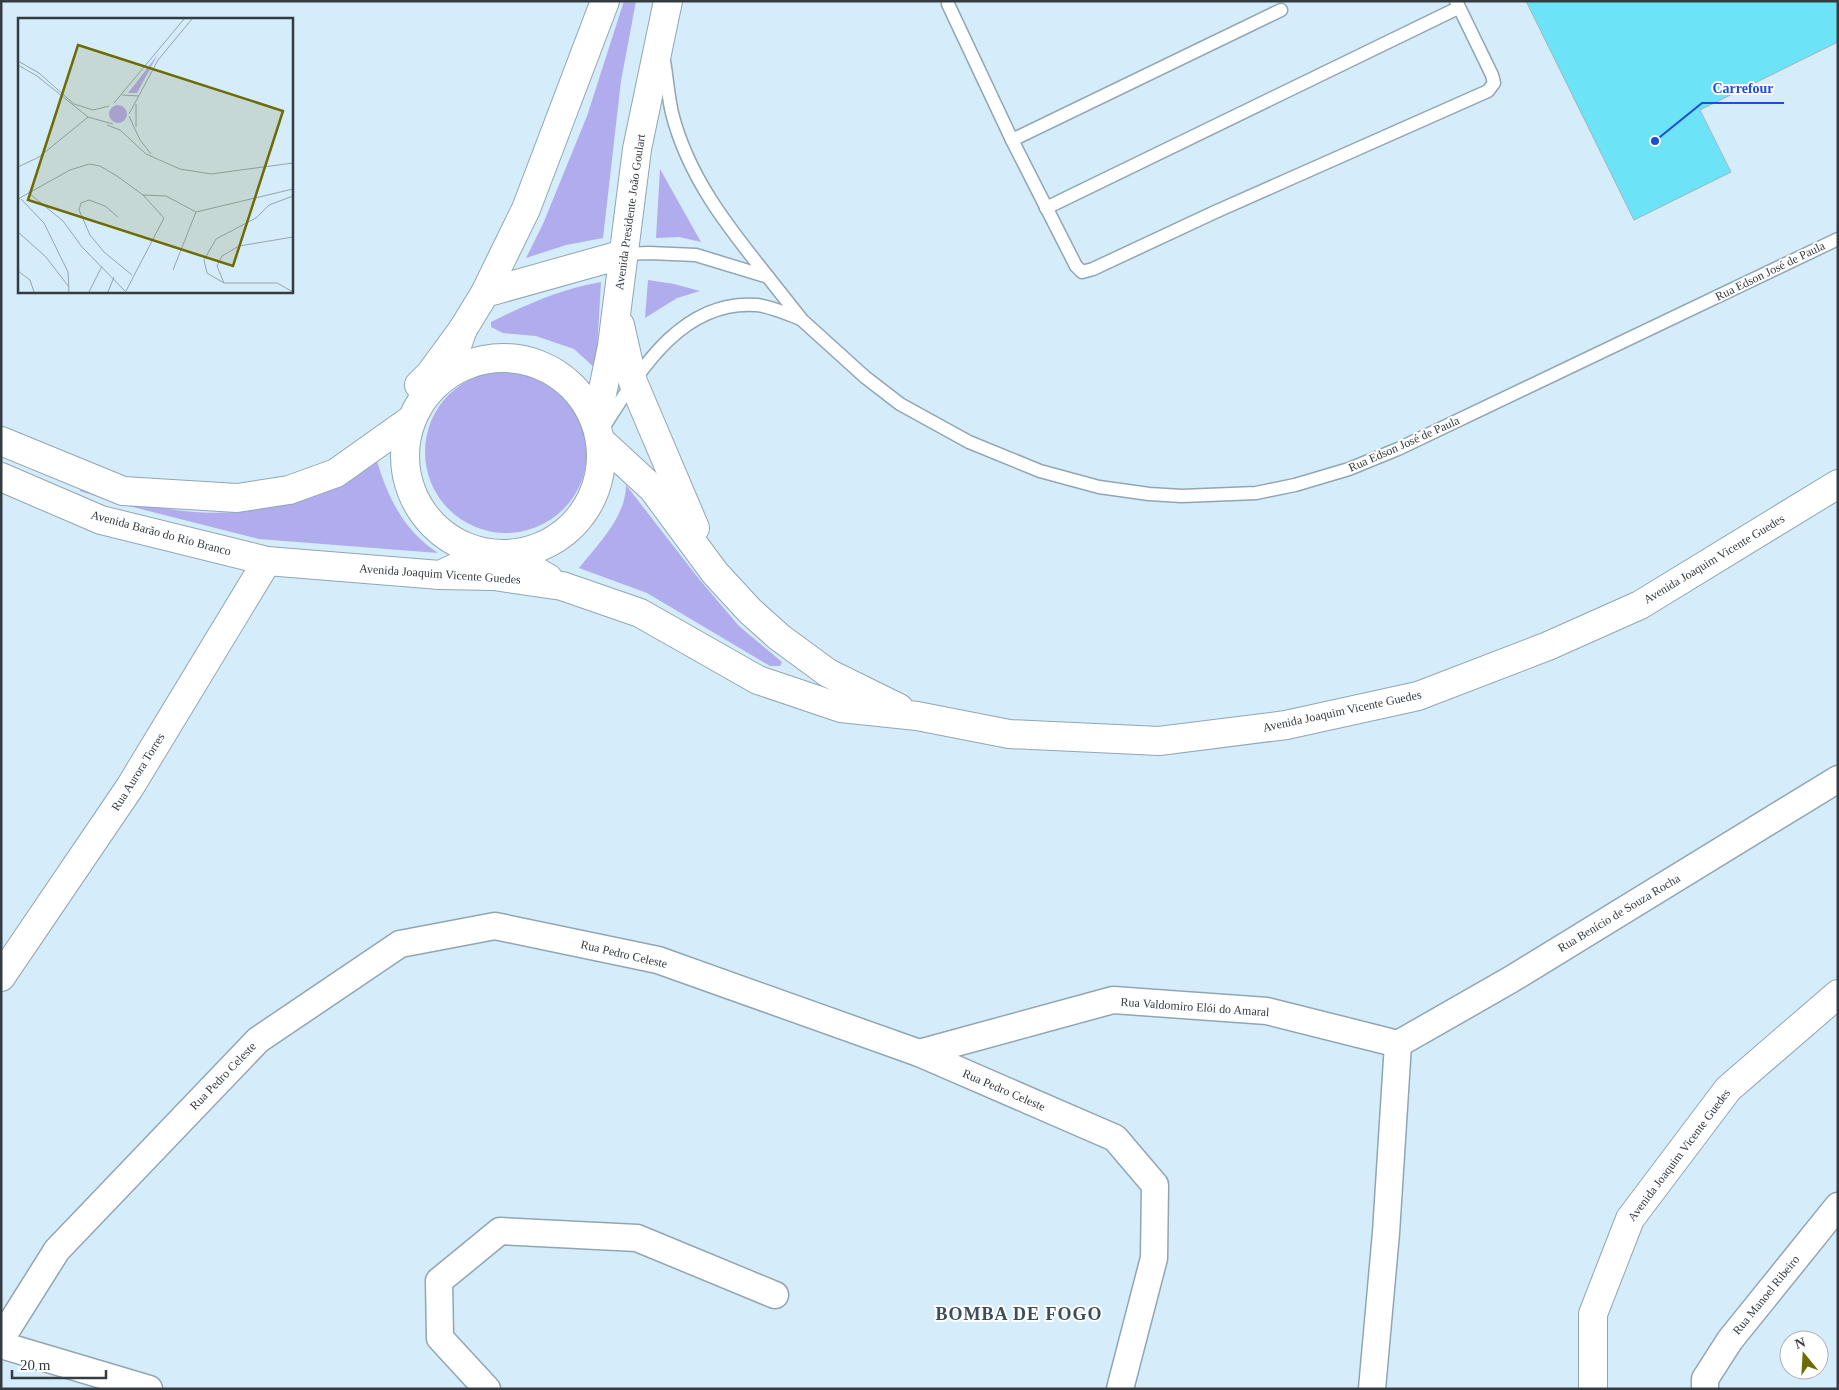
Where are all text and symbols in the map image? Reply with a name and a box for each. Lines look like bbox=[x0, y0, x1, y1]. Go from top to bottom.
inset map bbox=[18, 18, 292, 292]
callout: Carrefour bbox=[1702, 74, 1784, 103]
text: Carrefour bbox=[1712, 81, 1774, 96]
street label: Avenida Presidente João Goulart bbox=[612, 132, 648, 291]
street label: Rua Edson José de Paula bbox=[1713, 238, 1828, 304]
street label: Rua Edson José de Paula bbox=[1346, 413, 1462, 475]
street label: Avenida Barão do Rio Branco bbox=[89, 508, 233, 558]
street label: Avenida Joaquim Vicente Guedes bbox=[1641, 511, 1787, 607]
street label: Avenida Joaquim Vicente Guedes bbox=[359, 561, 522, 587]
street label: Avenida Joaquim Vicente Guedes bbox=[1261, 687, 1423, 735]
street label: Rua Aurora Torres bbox=[109, 730, 168, 813]
street label: Rua Benício de Souza Rocha bbox=[1555, 871, 1683, 955]
street label: Rua Pedro Celeste bbox=[579, 937, 669, 971]
street label: Rua Valdomiro Elói do Amaral bbox=[1120, 995, 1271, 1019]
street label: Rua Pedro Celeste bbox=[187, 1039, 259, 1113]
street label: Rua Pedro Celeste bbox=[960, 1066, 1048, 1114]
street label: Avenida Joaquim Vicente Guedes bbox=[1625, 1086, 1733, 1224]
street label: Rua Manoel Ribeiro bbox=[1730, 1253, 1802, 1337]
district label: BOMBA DE FOGO bbox=[935, 1304, 1103, 1324]
north arrow bbox=[1779, 1330, 1829, 1380]
text: N bbox=[1793, 1334, 1807, 1352]
scale bar bbox=[12, 1348, 106, 1380]
text: 20 m bbox=[20, 1357, 51, 1373]

